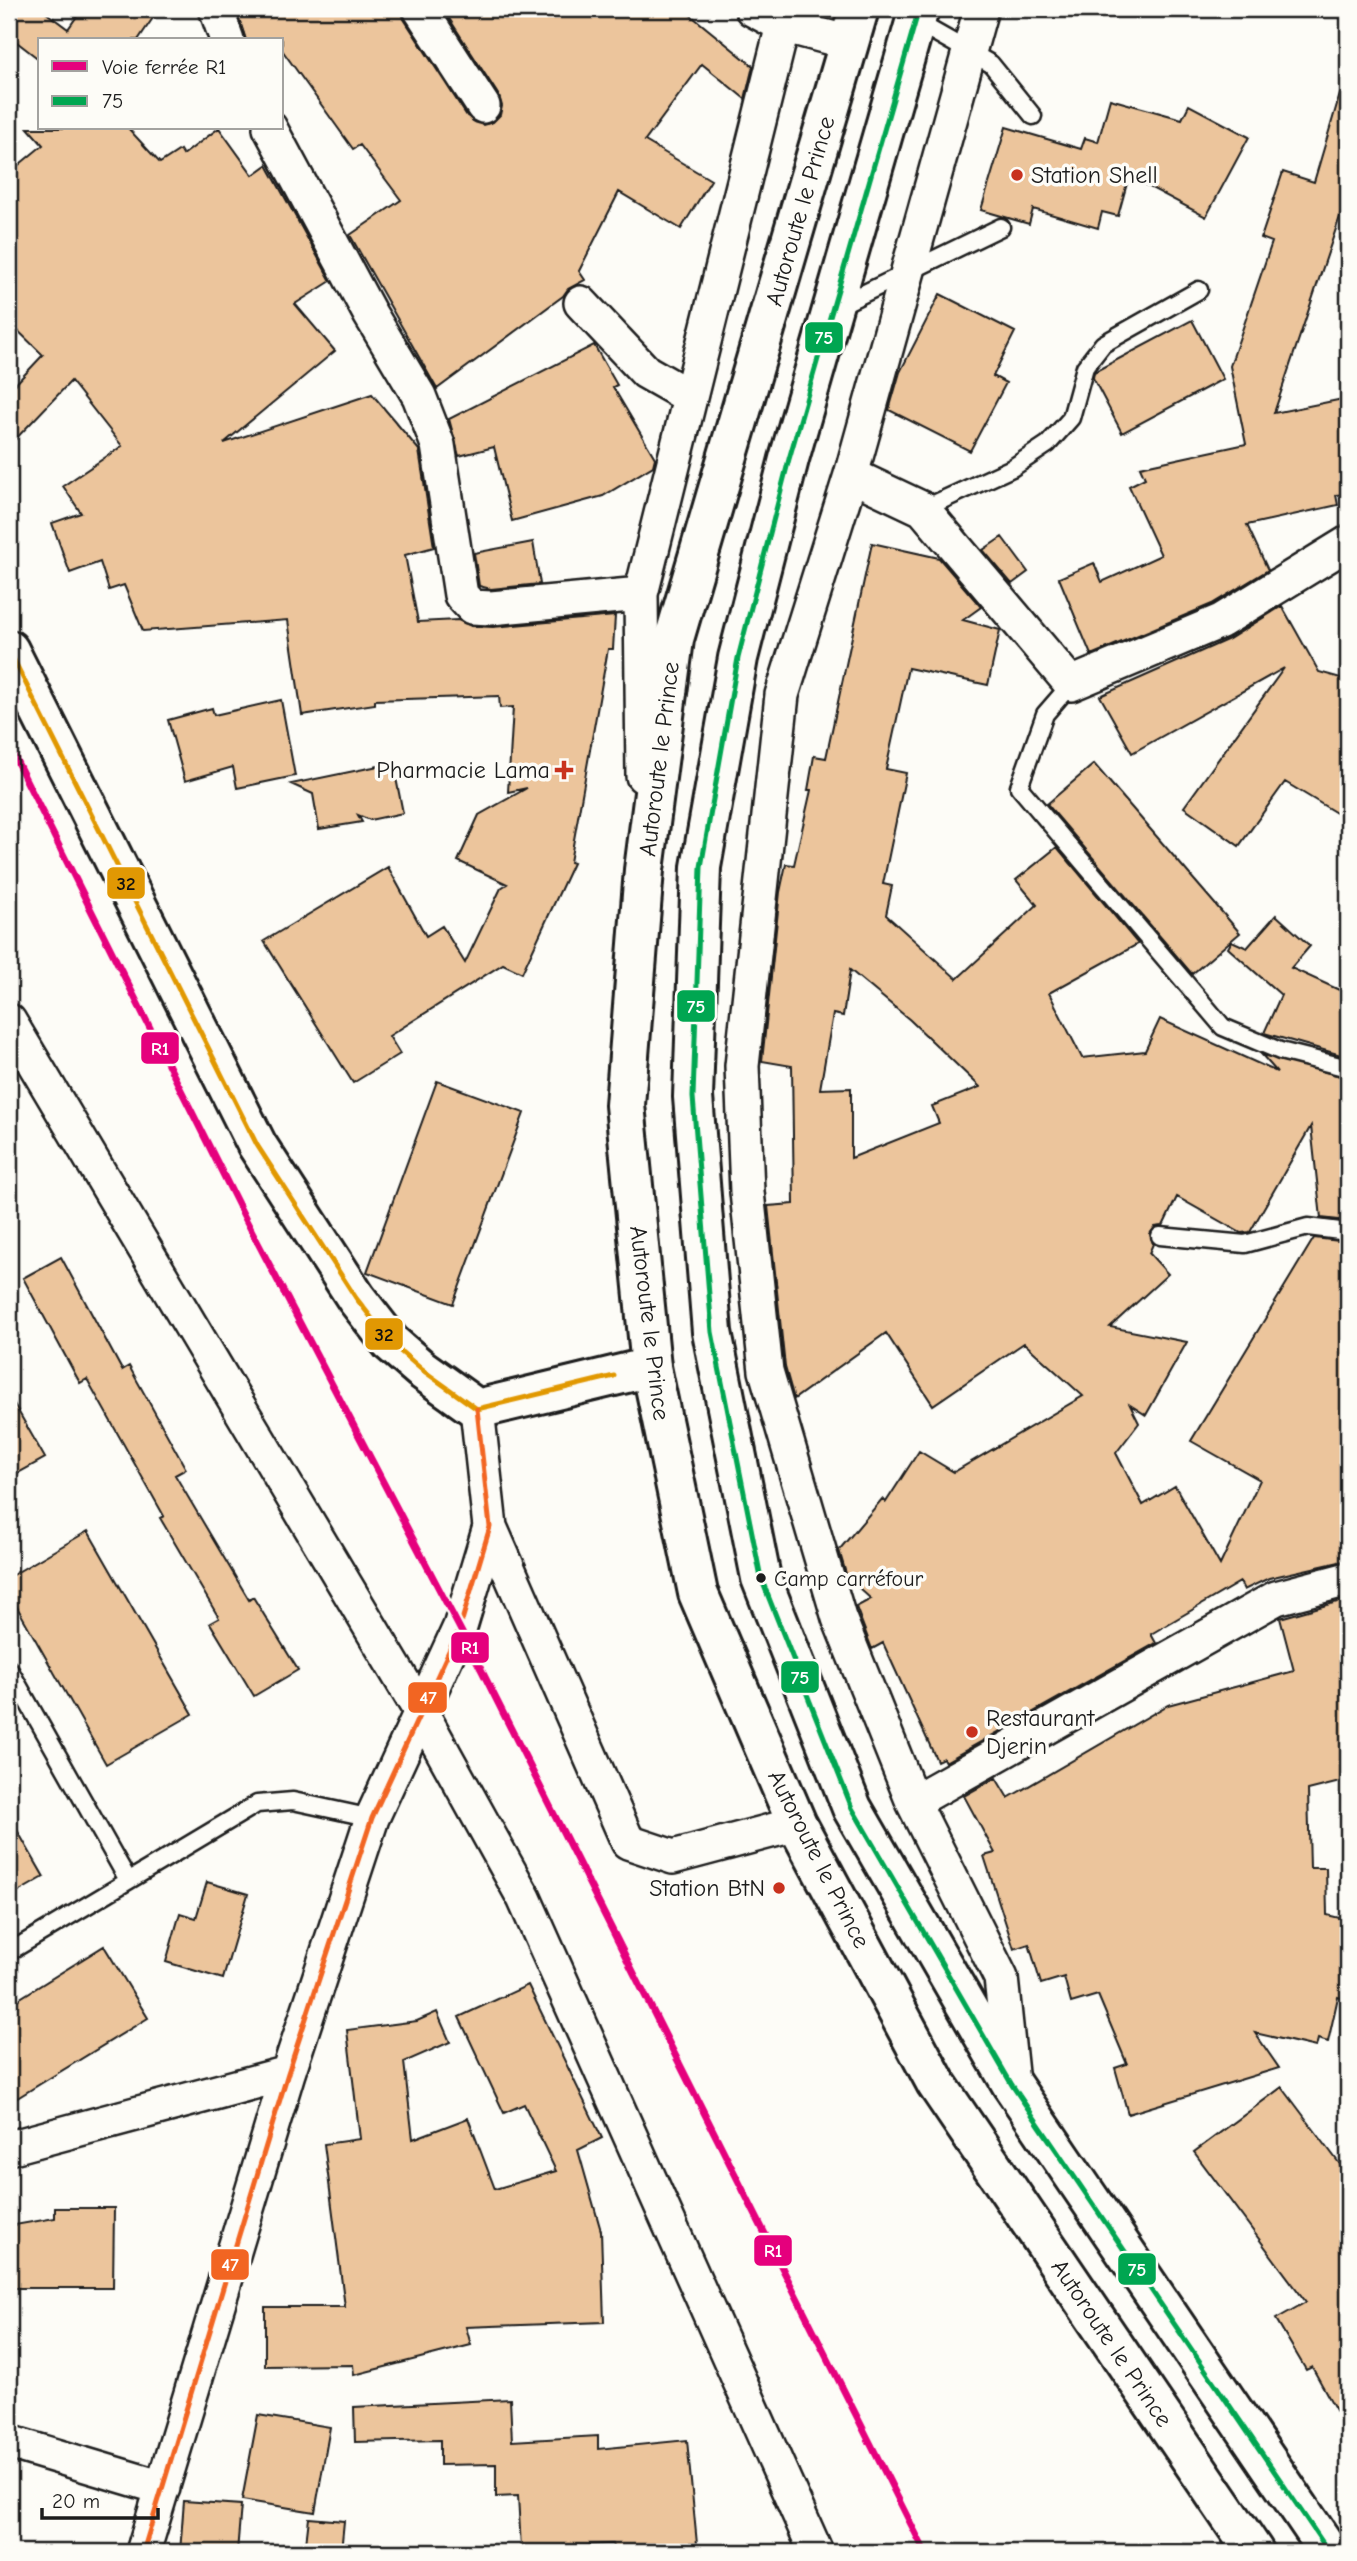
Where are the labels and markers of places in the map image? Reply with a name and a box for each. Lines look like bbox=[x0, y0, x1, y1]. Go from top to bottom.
place label: Station Shell bbox=[1031, 161, 1158, 189]
marker: Station Shell bbox=[1009, 167, 1025, 183]
place label: Pharmacie Lama bbox=[376, 756, 550, 784]
marker: Pharmacie Lama bbox=[556, 762, 572, 778]
place label: Camp carréfour bbox=[774, 1566, 923, 1592]
marker: Camp carréfour bbox=[754, 1571, 768, 1585]
place label: Restaurant Djerin bbox=[986, 1704, 1096, 1760]
marker: Restaurant Djerin bbox=[964, 1724, 980, 1740]
place label: Station BtN bbox=[649, 1874, 765, 1902]
marker: Station BtN bbox=[771, 1880, 787, 1896]

